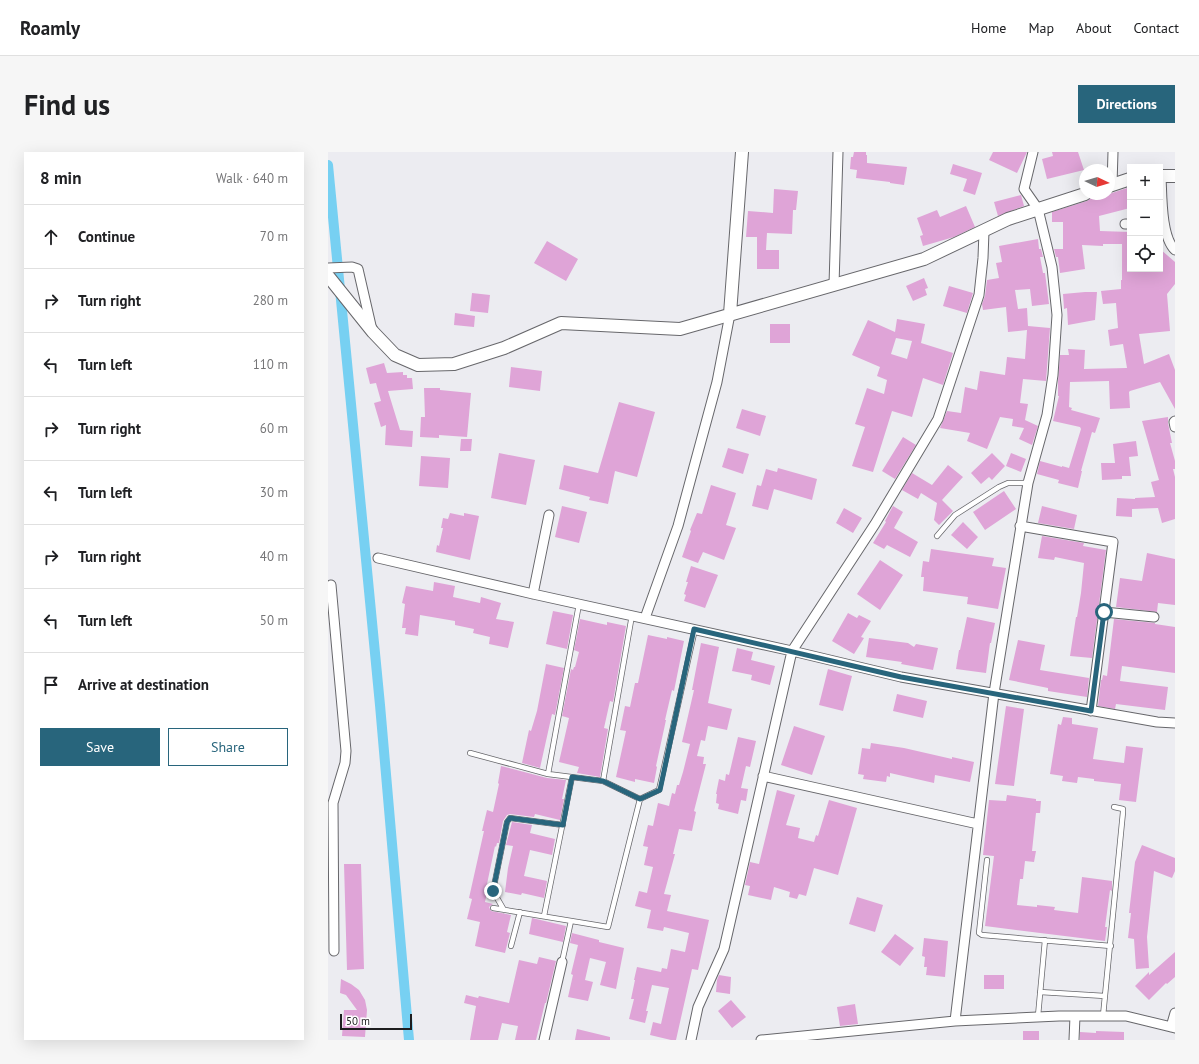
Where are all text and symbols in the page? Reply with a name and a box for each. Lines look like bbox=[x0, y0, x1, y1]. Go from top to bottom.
text: Roamly bbox=[20, 16, 80, 40]
text: Home bbox=[971, 19, 1006, 37]
text: Map bbox=[1028, 19, 1054, 37]
text: About bbox=[1076, 19, 1112, 37]
text: Contact bbox=[1134, 19, 1179, 37]
button: Directions bbox=[1078, 85, 1175, 123]
text: Find us bbox=[24, 86, 110, 123]
north arrow bbox=[1079, 164, 1115, 200]
map controls bbox=[1127, 164, 1163, 272]
button: + bbox=[1127, 164, 1163, 200]
text: 8 min bbox=[40, 167, 81, 189]
text: Walk · 640 m bbox=[216, 170, 288, 187]
button: − bbox=[1127, 200, 1163, 236]
icon: ahead bbox=[40, 226, 62, 248]
text: Continue bbox=[78, 227, 135, 246]
text: 70 m bbox=[260, 228, 288, 245]
button: locate bbox=[1127, 236, 1163, 272]
icon: right bbox=[40, 290, 62, 312]
text: Turn right bbox=[78, 291, 141, 310]
text: 280 m bbox=[253, 292, 288, 309]
icon: left bbox=[40, 354, 62, 376]
text: Turn left bbox=[78, 355, 132, 374]
text: 110 m bbox=[253, 356, 288, 373]
icon: right bbox=[40, 418, 62, 440]
text: Turn right bbox=[78, 419, 141, 438]
text: 60 m bbox=[260, 420, 288, 437]
icon: left bbox=[40, 482, 62, 504]
text: Turn left bbox=[78, 483, 132, 502]
text: 30 m bbox=[260, 484, 288, 501]
icon: right bbox=[40, 546, 62, 568]
text: Turn right bbox=[78, 547, 141, 566]
text: 40 m bbox=[260, 548, 288, 565]
route start bbox=[1095, 603, 1113, 621]
icon: left bbox=[40, 610, 62, 632]
text: Turn left bbox=[78, 611, 132, 630]
text: 50 m bbox=[260, 612, 288, 629]
icon: arrive bbox=[40, 674, 62, 696]
text: Arrive at destination bbox=[78, 675, 209, 694]
button: Save bbox=[40, 728, 160, 766]
button: Share bbox=[168, 728, 288, 766]
route end bbox=[484, 882, 502, 900]
scale bar bbox=[340, 1012, 412, 1031]
text: 50 m bbox=[346, 1014, 370, 1028]

